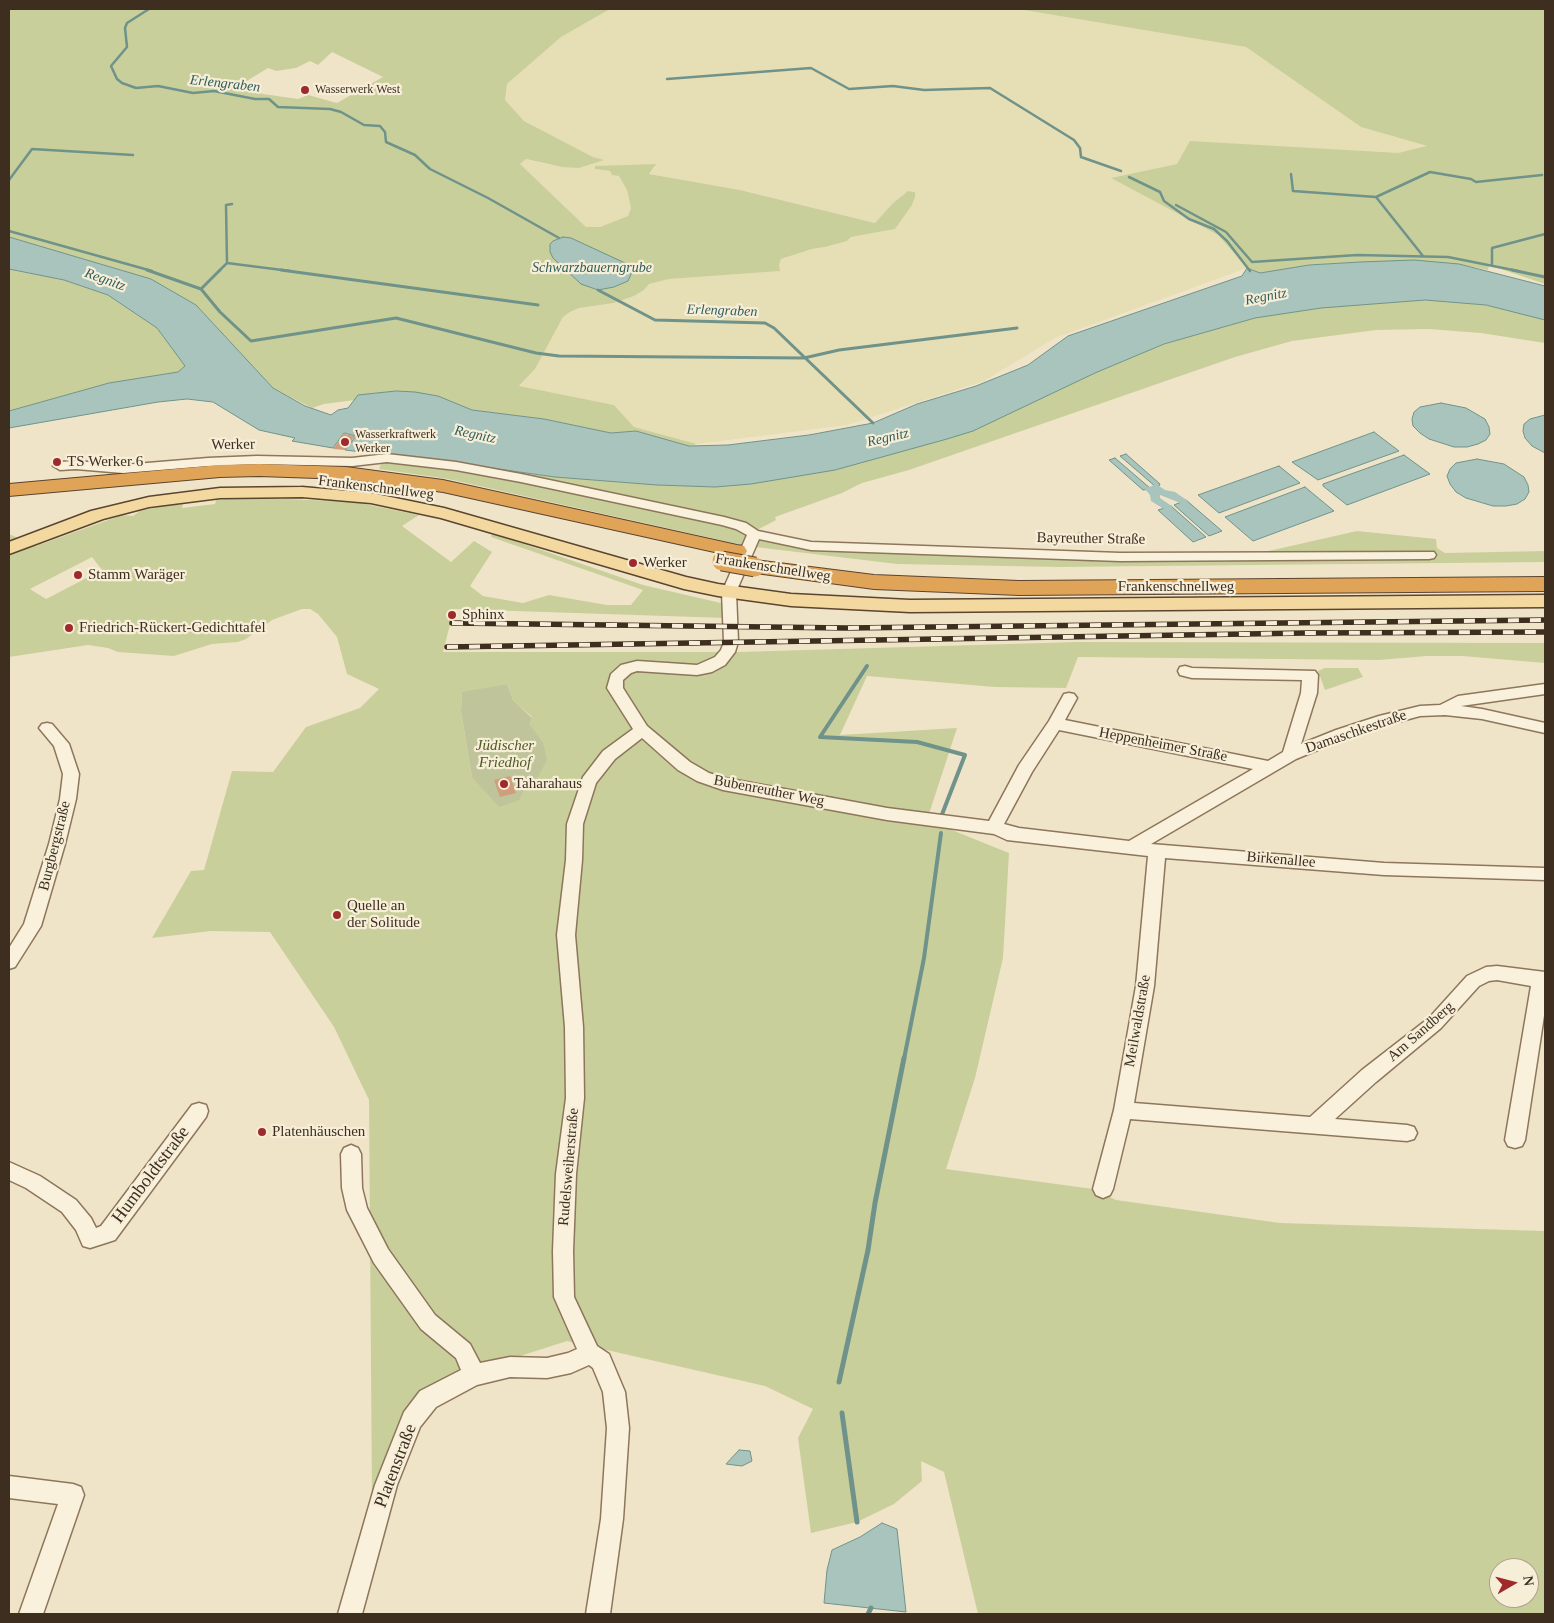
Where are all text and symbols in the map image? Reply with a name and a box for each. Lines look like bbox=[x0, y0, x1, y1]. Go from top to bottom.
water label: Erlengraben bbox=[189, 72, 261, 96]
place label: Wasserwerk West bbox=[315, 83, 400, 97]
marker: Wasserwerk West bbox=[299, 84, 311, 96]
water label: Schwarzbauerngrube bbox=[532, 260, 652, 276]
water label: Regnitz bbox=[82, 265, 128, 295]
water label: Regnitz bbox=[1244, 285, 1288, 309]
water label: Erlengraben bbox=[686, 301, 758, 321]
water label: Regnitz bbox=[453, 422, 497, 448]
water label: Regnitz bbox=[866, 425, 910, 451]
place label: Wasserkraftwerk Werker bbox=[355, 428, 436, 456]
street label: Werker bbox=[211, 436, 255, 454]
marker: Wasserkraftwerk Werker bbox=[339, 436, 351, 448]
place label: TS Werker 6 bbox=[67, 453, 143, 471]
marker: TS Werker 6 bbox=[51, 456, 63, 468]
street label: Frankenschnellweg bbox=[317, 472, 435, 504]
street label: Bayreuther Straße bbox=[1036, 529, 1146, 549]
street label: Frankenschnellweg bbox=[714, 550, 832, 586]
place label: Werker bbox=[643, 554, 687, 572]
marker: Werker bbox=[627, 557, 639, 569]
place label: Stamm Waräger bbox=[88, 566, 185, 584]
marker: Stamm Waräger bbox=[72, 569, 84, 581]
street label: Frankenschnellweg bbox=[1118, 578, 1234, 596]
place label: Sphinx bbox=[462, 606, 505, 624]
marker: Sphinx bbox=[446, 609, 458, 621]
place label: Friedrich-Rückert-Gedichttafel bbox=[79, 619, 266, 637]
marker: Friedrich-Rückert-Gedichttafel bbox=[63, 622, 75, 634]
street label: Damaschkestraße bbox=[1303, 706, 1409, 758]
street label: Heppenheimer Straße bbox=[1097, 724, 1229, 766]
park label: Jüdischer Friedhof bbox=[476, 737, 534, 772]
street label: Bubenreuther Weg bbox=[712, 771, 826, 811]
place label: Taharahaus bbox=[514, 775, 582, 793]
marker: Taharahaus bbox=[498, 778, 510, 790]
street label: Burgbergstraße bbox=[35, 799, 75, 893]
street label: Birkenallee bbox=[1246, 848, 1316, 872]
place label: Quelle an der Solitude bbox=[347, 897, 420, 932]
marker: Quelle an der Solitude bbox=[331, 909, 343, 921]
street label: Meilwaldstraße bbox=[1121, 973, 1155, 1069]
street label: Am Sandberg bbox=[1384, 998, 1458, 1066]
street label: Rudelsweiherstraße bbox=[555, 1107, 583, 1227]
street label: Humboldtstraße bbox=[107, 1122, 195, 1228]
place label: Platenhäuschen bbox=[272, 1123, 365, 1141]
marker: Platenhäuschen bbox=[256, 1126, 268, 1138]
street label: Platenstraße bbox=[370, 1421, 422, 1511]
north arrow bbox=[1489, 1558, 1539, 1608]
text: N bbox=[1520, 1575, 1536, 1587]

